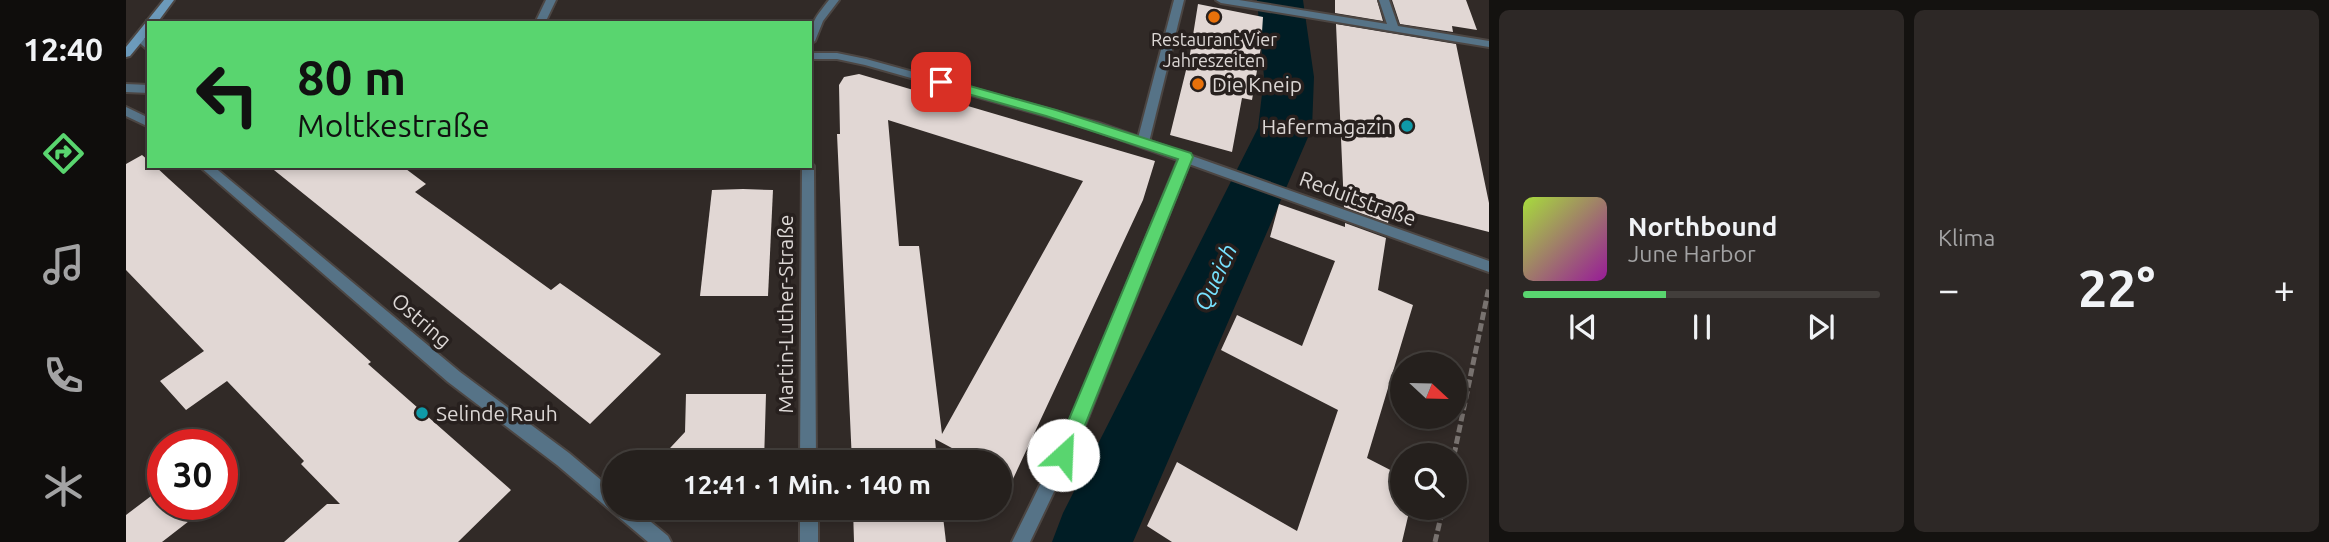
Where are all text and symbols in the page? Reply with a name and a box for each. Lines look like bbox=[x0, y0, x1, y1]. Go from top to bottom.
marker: Restaurant Vier Jahreszeiten bbox=[1206, 9, 1222, 25]
place label: Restaurant Vier Jahreszeiten bbox=[1151, 29, 1277, 70]
text: 12:40 bbox=[23, 31, 103, 67]
icon: left bbox=[182, 49, 273, 140]
text: 80 m bbox=[297, 49, 406, 104]
pin bbox=[911, 52, 971, 112]
icon: arrive bbox=[922, 63, 960, 101]
place label: Die Kneip bbox=[1212, 72, 1302, 96]
marker: Die Kneip bbox=[1190, 76, 1206, 92]
text: Moltkestraße bbox=[297, 107, 490, 143]
place label: Hafermagazin bbox=[1261, 114, 1393, 138]
marker: Hafermagazin bbox=[1399, 118, 1415, 134]
icon: directions bbox=[39, 129, 88, 178]
street label: Reduitstraße bbox=[1296, 166, 1420, 230]
text: Northbound bbox=[1628, 212, 1777, 241]
street label: Martin-Luther-Straße bbox=[773, 215, 797, 413]
text: Klima bbox=[1938, 225, 1995, 250]
icon: music bbox=[39, 240, 88, 289]
water label: Queich bbox=[1189, 240, 1241, 314]
text: June Harbor bbox=[1628, 241, 1756, 266]
text: 22° bbox=[2078, 259, 2155, 317]
text: − bbox=[1938, 268, 1959, 310]
text: + bbox=[2274, 268, 2295, 310]
street label: Ostring bbox=[387, 288, 457, 352]
icon: previous bbox=[1564, 308, 1602, 346]
icon: pause bbox=[1683, 308, 1721, 346]
icon: next bbox=[1802, 308, 1840, 346]
icon: phone bbox=[39, 351, 88, 400]
north arrow bbox=[1390, 352, 1466, 429]
map controls bbox=[1390, 352, 1467, 520]
place label: Selinde Rauh bbox=[436, 401, 558, 425]
marker: Selinde Rauh bbox=[414, 405, 430, 421]
position arrow bbox=[1026, 418, 1100, 492]
speed limit sign: 30 bbox=[147, 429, 238, 520]
button: search bbox=[1390, 443, 1467, 520]
icon: climate bbox=[39, 462, 88, 511]
text: 12:41 · 1 Min. · 140 m bbox=[683, 470, 931, 499]

